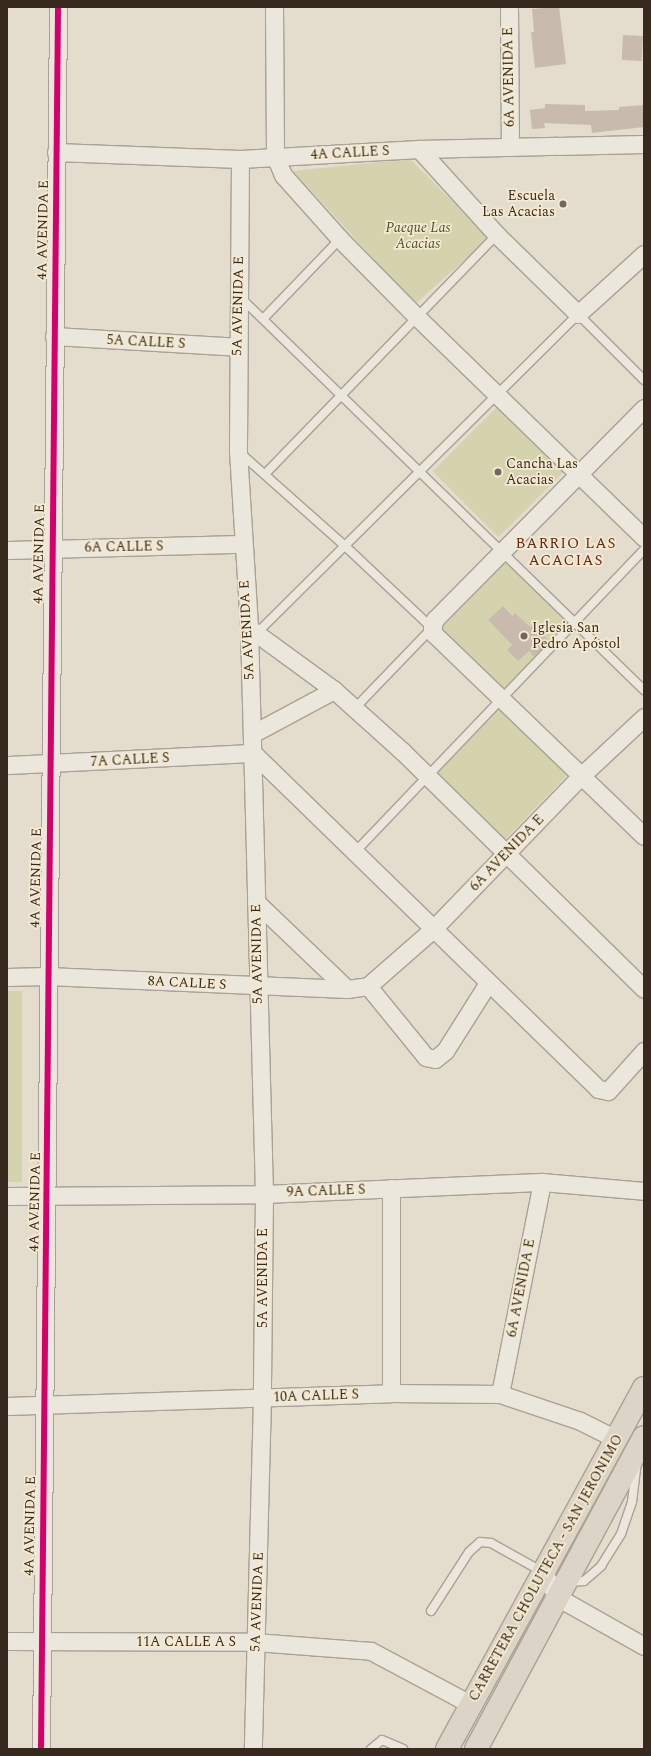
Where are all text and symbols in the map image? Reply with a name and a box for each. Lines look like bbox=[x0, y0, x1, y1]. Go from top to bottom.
street label: 6A AVENIDA E bbox=[500, 27, 518, 127]
street label: 4A CALLE S bbox=[310, 143, 390, 163]
street label: 4A AVENIDA E bbox=[34, 180, 52, 280]
place label: Escuela Las Acacias bbox=[482, 188, 555, 220]
marker: Escuela Las Acacias bbox=[558, 199, 568, 209]
park label: Paeque Las Acacias bbox=[386, 220, 450, 252]
street label: 5A AVENIDA E bbox=[229, 256, 247, 356]
street label: 5A CALLE S bbox=[106, 332, 186, 352]
place label: Cancha Las Acacias bbox=[506, 456, 578, 488]
marker: Cancha Las Acacias bbox=[493, 467, 503, 477]
street label: 4A AVENIDA E bbox=[30, 504, 48, 604]
district label: BARRIO LAS ACACIAS bbox=[516, 534, 616, 569]
street label: 6A CALLE S bbox=[84, 538, 164, 556]
street label: 5A AVENIDA E bbox=[236, 580, 258, 680]
place label: Iglesia San Pedro Apóstol bbox=[532, 620, 620, 652]
marker: Iglesia San Pedro Apóstol bbox=[519, 631, 529, 641]
street label: 7A CALLE S bbox=[90, 750, 170, 770]
street label: 6A AVENIDA E bbox=[466, 811, 548, 895]
street label: 4A AVENIDA E bbox=[27, 828, 45, 928]
street label: 5A AVENIDA E bbox=[248, 904, 266, 1004]
street label: 8A CALLE S bbox=[147, 973, 227, 993]
street label: 4A AVENIDA E bbox=[26, 1152, 44, 1252]
street label: 9A CALLE S bbox=[286, 1181, 366, 1201]
street label: 5A AVENIDA E bbox=[255, 1228, 271, 1328]
street label: 6A AVENIDA E bbox=[503, 1237, 539, 1339]
street label: 10A CALLE S bbox=[273, 1386, 359, 1406]
street label: CARRETERA CHOLUTECA - SAN JERONIMO bbox=[465, 1432, 627, 1704]
street label: 4A AVENIDA E bbox=[21, 1476, 39, 1576]
street label: 5A AVENIDA E bbox=[247, 1552, 267, 1652]
street label: 11A CALLE A S bbox=[136, 1634, 236, 1650]

